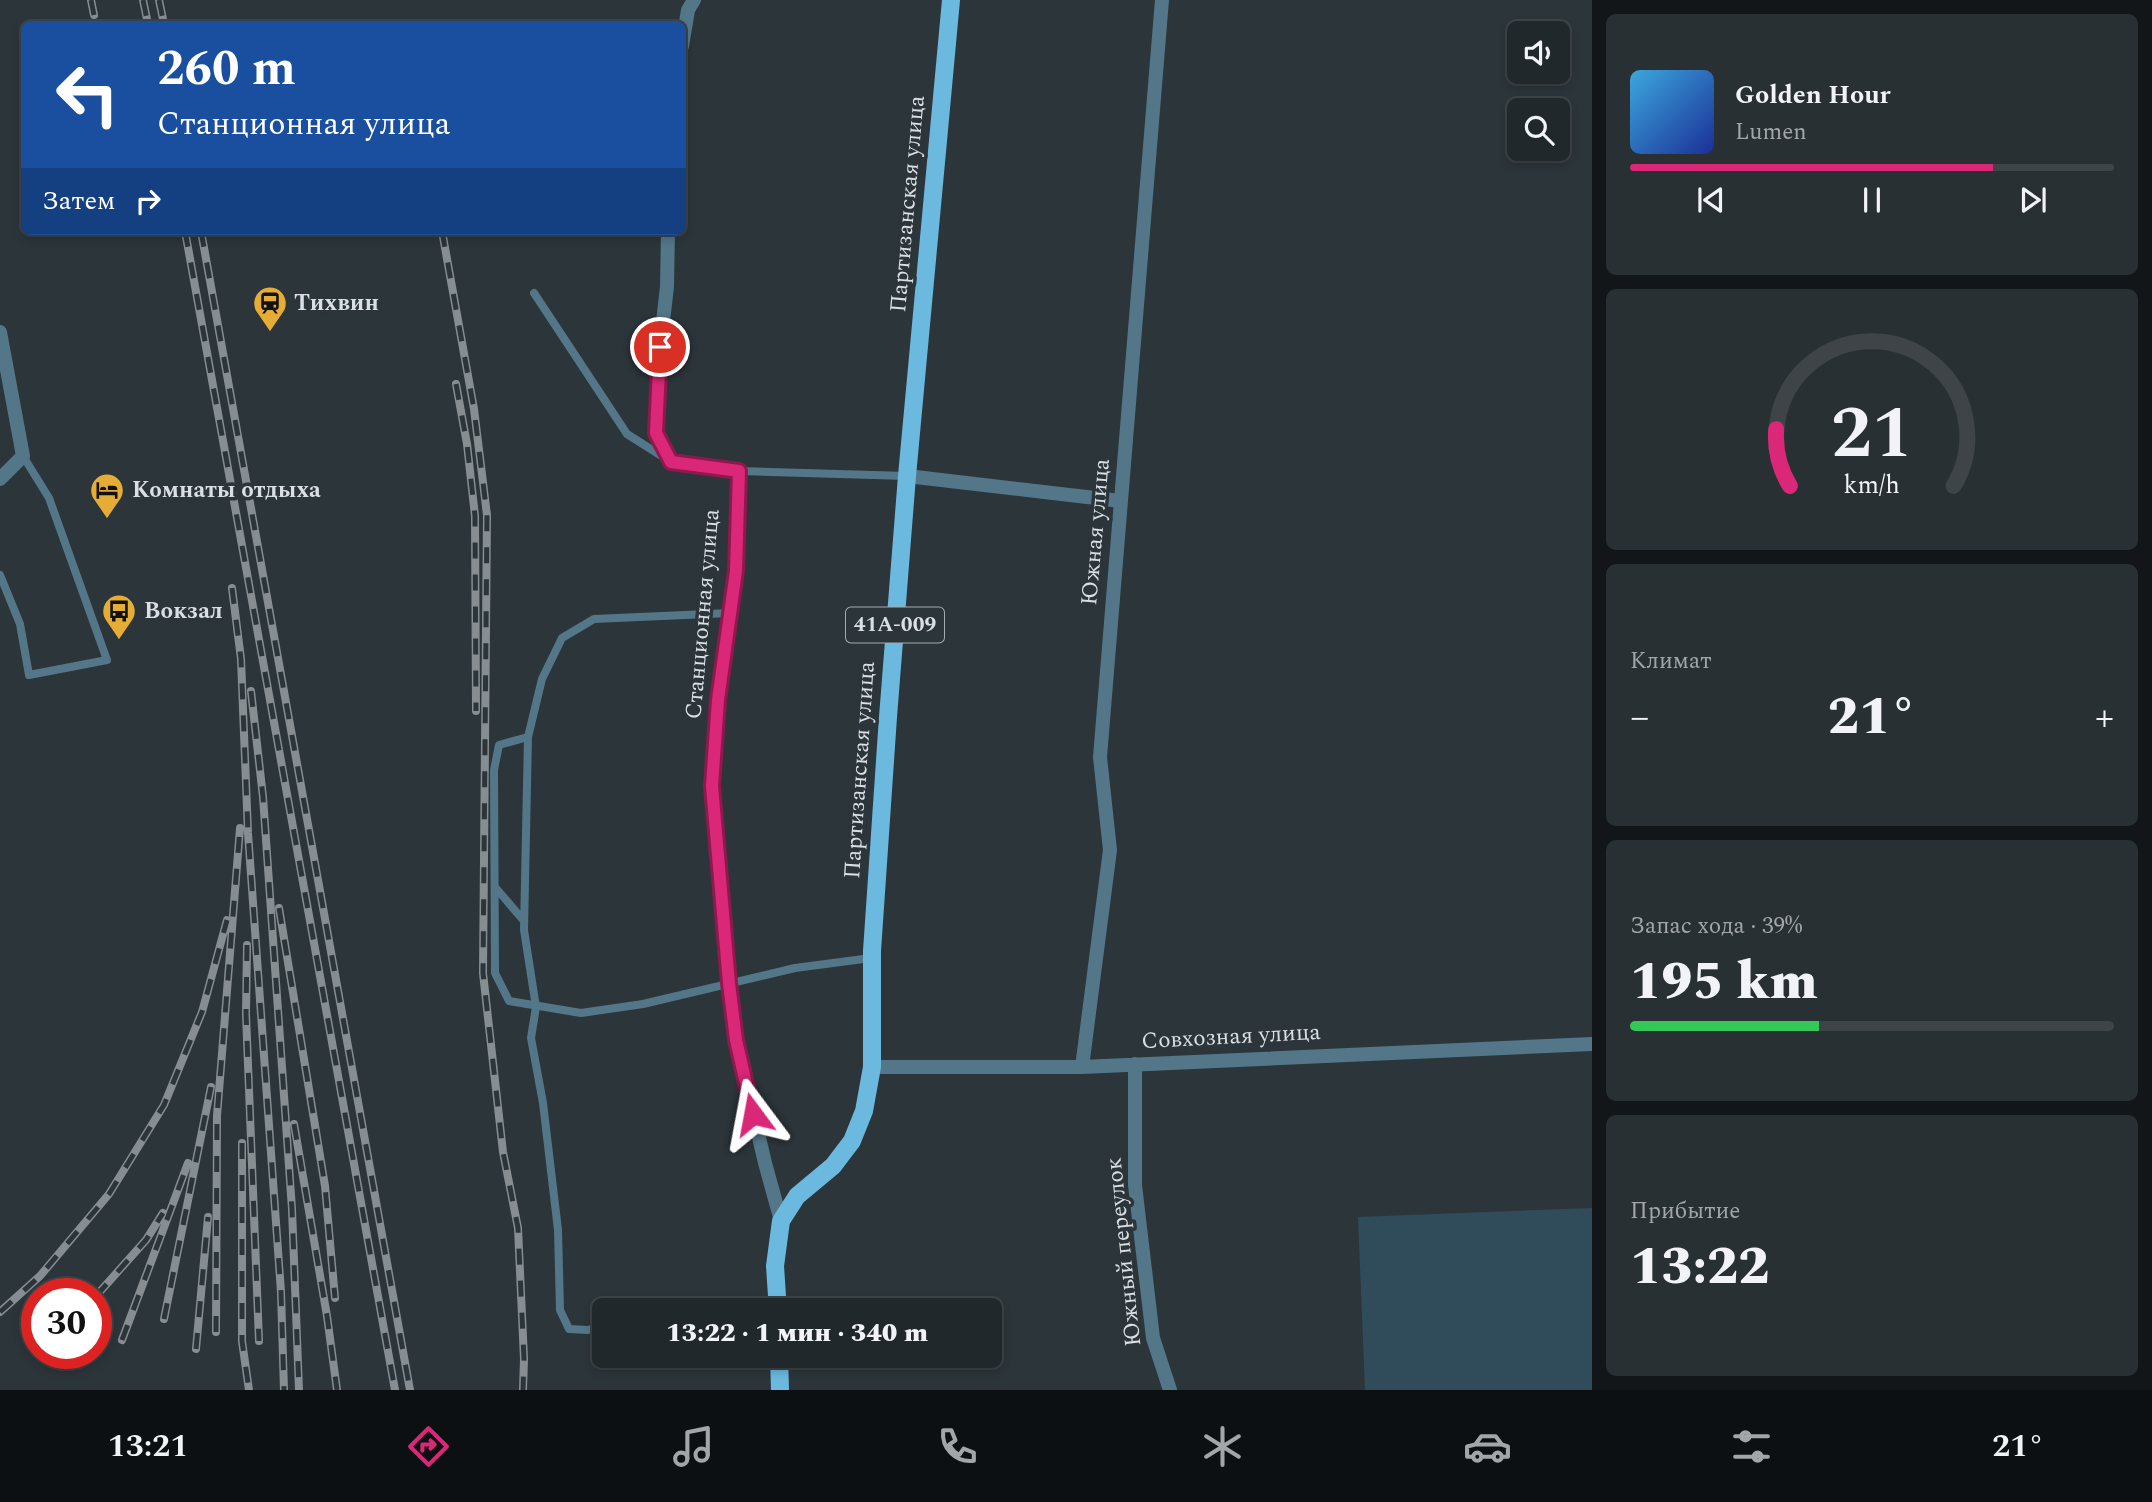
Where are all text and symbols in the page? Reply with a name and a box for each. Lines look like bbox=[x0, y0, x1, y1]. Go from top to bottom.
map controls bbox=[1507, 21, 1570, 161]
button: sound bbox=[1507, 21, 1570, 84]
text: 260 m bbox=[157, 32, 296, 107]
icon: left bbox=[42, 49, 133, 140]
text: Golden Hour bbox=[1735, 75, 1891, 115]
street label: Партизанская улица bbox=[881, 94, 935, 314]
button: search bbox=[1507, 98, 1570, 161]
text: Станционная улица bbox=[157, 100, 450, 149]
text: Lumen bbox=[1735, 115, 1807, 150]
text: Затем bbox=[42, 181, 115, 221]
icon: previous bbox=[1692, 181, 1730, 219]
icon: pause bbox=[1853, 181, 1891, 219]
icon: next bbox=[2014, 181, 2052, 219]
icon: right bbox=[129, 182, 167, 220]
station icon: Тихвин bbox=[251, 284, 289, 333]
place label: Тихвин bbox=[294, 286, 379, 321]
pin bbox=[630, 317, 690, 377]
icon: arrive bbox=[641, 328, 679, 366]
text: 21 bbox=[1831, 379, 1913, 490]
street label: Южная улица bbox=[1072, 457, 1120, 607]
text: km/h bbox=[1844, 467, 1900, 505]
hotel icon: Комнаты отдыха bbox=[88, 471, 126, 520]
place label: Комнаты отдыха bbox=[132, 473, 321, 508]
street label: Станционная улица bbox=[676, 507, 730, 721]
bus stop icon: Вокзал bbox=[100, 592, 138, 641]
place label: Вокзал bbox=[144, 594, 223, 629]
road number: 41А-009 bbox=[846, 608, 944, 642]
text: Климат bbox=[1630, 644, 1712, 679]
street label: Партизанская улица bbox=[835, 660, 885, 880]
text: 21° bbox=[1828, 678, 1916, 757]
text: − bbox=[1630, 689, 1649, 747]
text: + bbox=[2095, 689, 2114, 747]
text: Запас хода · 39% bbox=[1630, 909, 1802, 944]
text: 195 km bbox=[1630, 943, 1818, 1022]
street label: Совхозная улица bbox=[1141, 1015, 1321, 1059]
position arrow bbox=[716, 1077, 790, 1151]
street label: Южный переулок bbox=[1097, 1156, 1151, 1348]
text: Прибытие bbox=[1630, 1194, 1741, 1229]
text: 13:22 bbox=[1630, 1228, 1769, 1307]
speed limit sign: 30 bbox=[21, 1278, 112, 1369]
text: 13:22 · 1 мин · 340 m bbox=[666, 1313, 928, 1353]
text: 13:21 bbox=[108, 1422, 188, 1471]
icon: directions bbox=[404, 1422, 453, 1471]
icon: music bbox=[669, 1422, 718, 1471]
icon: phone bbox=[933, 1422, 982, 1471]
icon: climate bbox=[1198, 1422, 1247, 1471]
icon: car bbox=[1463, 1422, 1512, 1471]
icon: filters bbox=[1727, 1422, 1776, 1471]
text: 21° bbox=[1992, 1422, 2044, 1471]

